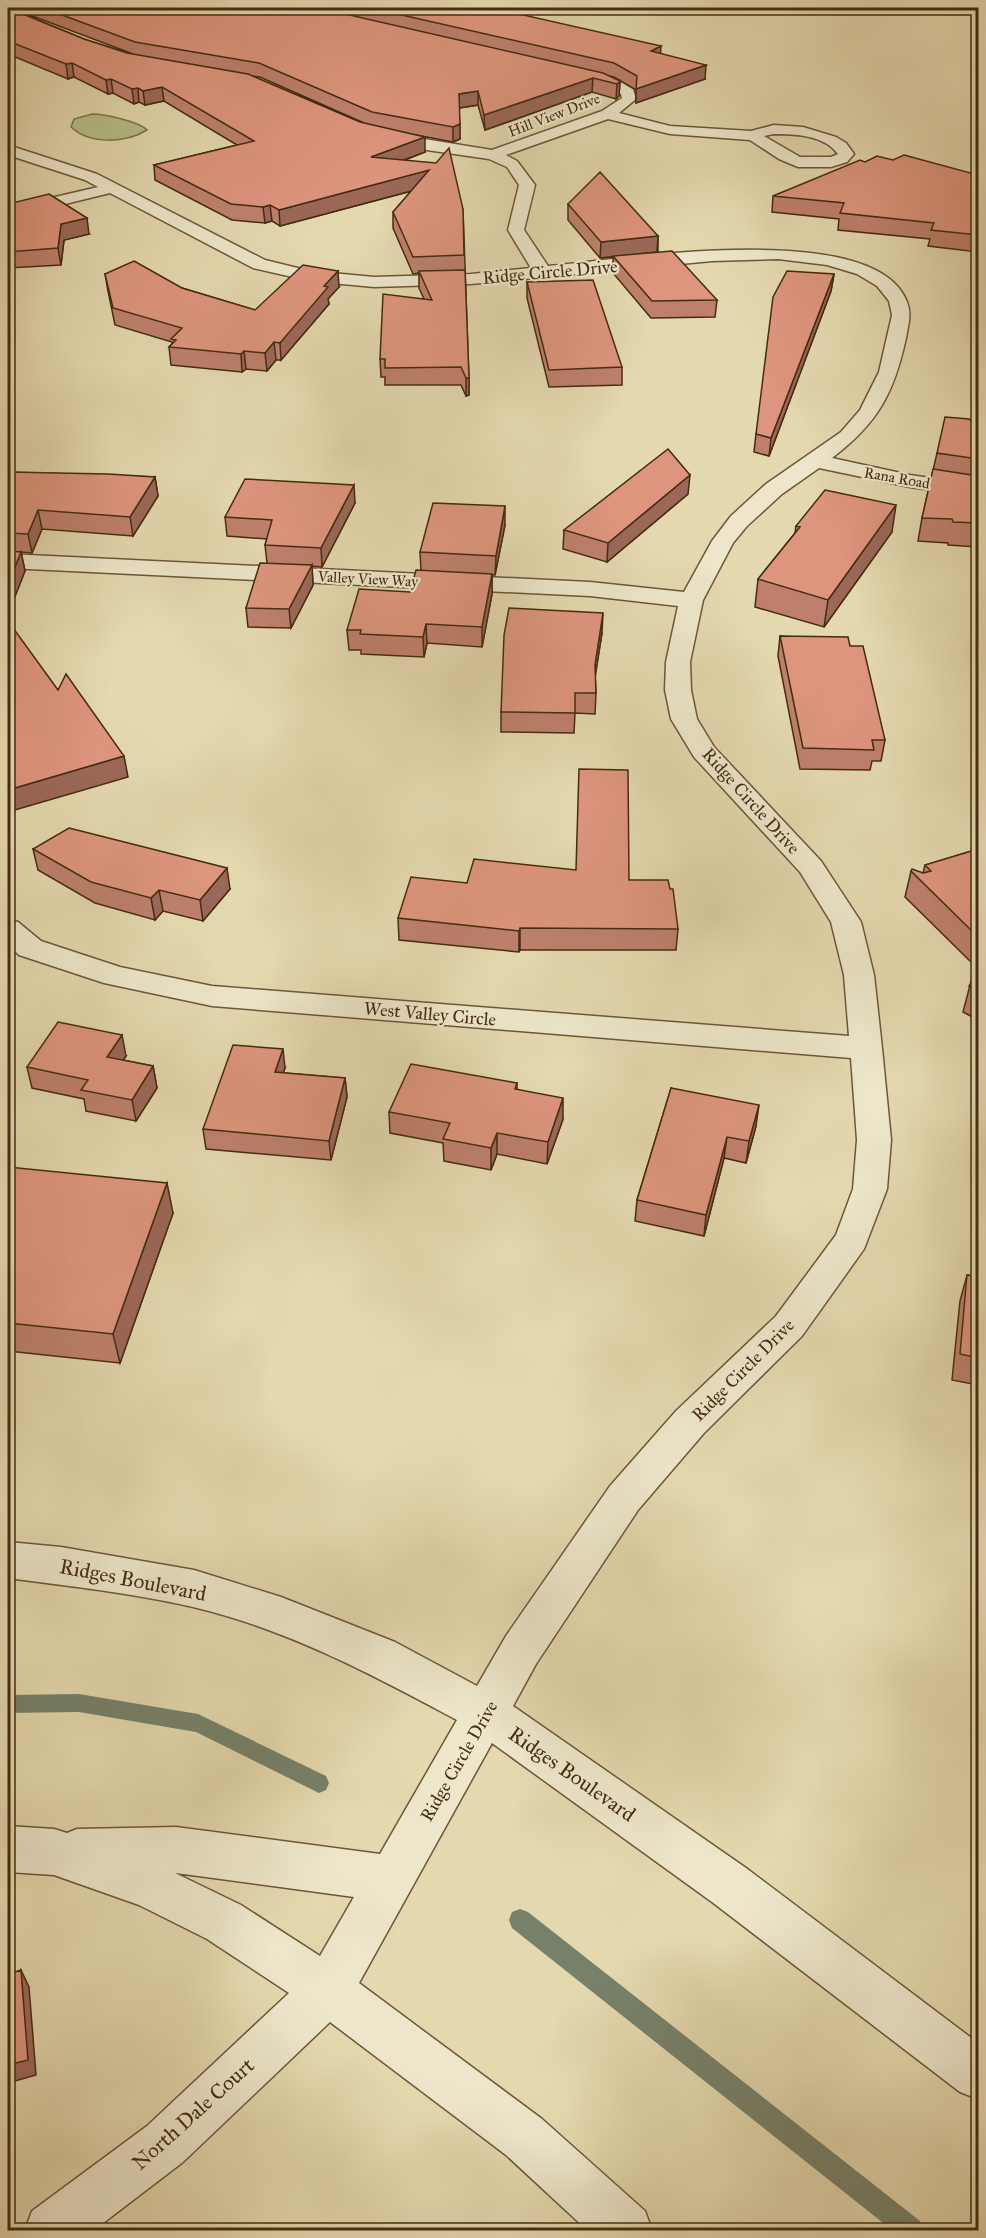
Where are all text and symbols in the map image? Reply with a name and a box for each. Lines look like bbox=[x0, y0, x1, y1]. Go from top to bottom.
street label: Hill View Drive bbox=[506, 89, 602, 141]
street label: Ridge Circle Drive bbox=[481, 255, 619, 290]
street label: Rana Road bbox=[863, 463, 932, 493]
street label: Valley View Way bbox=[316, 567, 420, 591]
street label: Ridge Circle Drive bbox=[697, 743, 805, 859]
street label: West Valley Circle bbox=[363, 997, 497, 1031]
street label: Ridge Circle Drive bbox=[687, 1314, 799, 1426]
street label: Ridges Boulevard bbox=[57, 1553, 209, 1607]
street label: Ridge Circle Drive bbox=[416, 1697, 503, 1826]
street label: Ridges Boulevard bbox=[504, 1721, 641, 1828]
street label: North Dale Court bbox=[127, 2052, 260, 2176]

